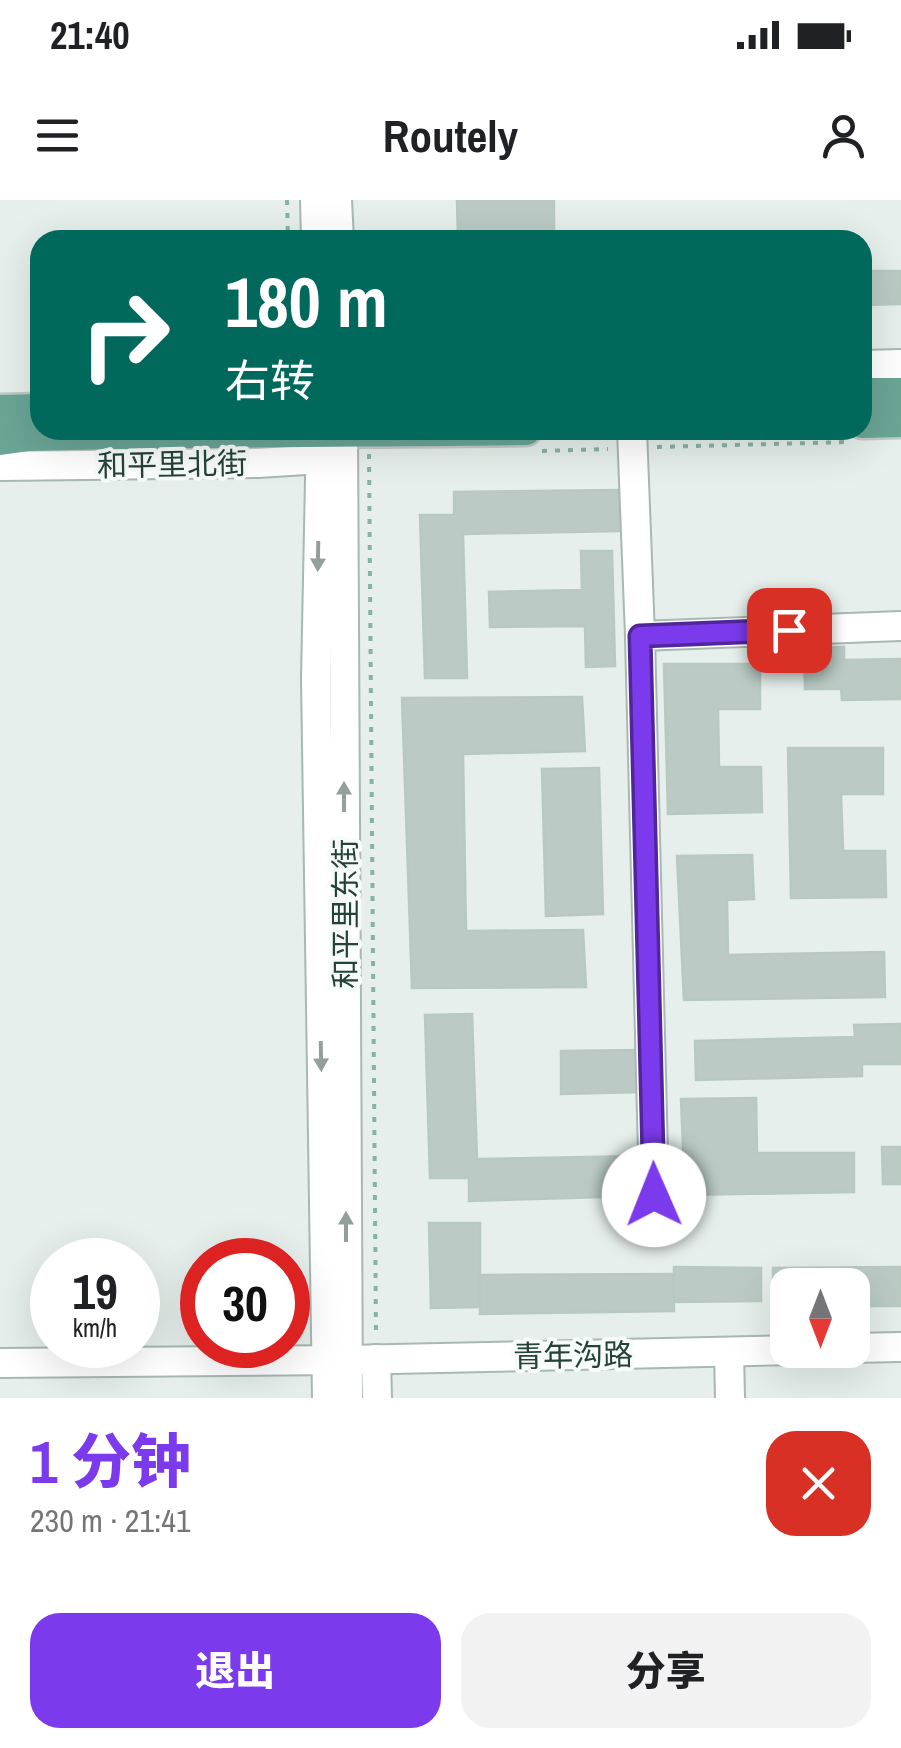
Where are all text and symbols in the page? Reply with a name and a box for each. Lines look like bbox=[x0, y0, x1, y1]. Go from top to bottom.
text: 21:40 bbox=[50, 10, 130, 61]
text: Routely bbox=[383, 105, 518, 166]
icon: menu bbox=[30, 108, 85, 163]
icon: person bbox=[816, 108, 871, 163]
text: 180 m bbox=[225, 255, 388, 349]
icon: right bbox=[60, 270, 190, 400]
text: 右转 bbox=[225, 350, 315, 411]
street label: 和平里北街 bbox=[97, 443, 247, 485]
one-way arrow bbox=[310, 541, 326, 573]
pin bbox=[747, 588, 832, 673]
icon: arrive bbox=[762, 603, 817, 658]
one-way arrow bbox=[336, 781, 352, 813]
street label: 和平里东街 bbox=[325, 839, 365, 989]
one-way arrow bbox=[314, 1041, 330, 1073]
position arrow bbox=[602, 1143, 706, 1247]
one-way arrow bbox=[338, 1211, 354, 1243]
speed limit sign: 30 bbox=[180, 1238, 310, 1368]
text: 19 bbox=[72, 1257, 118, 1325]
north arrow bbox=[770, 1268, 870, 1368]
map controls bbox=[770, 1268, 870, 1368]
text: km/h bbox=[73, 1311, 117, 1345]
street label: 青年沟路 bbox=[513, 1334, 633, 1376]
text: 1 分钟 bbox=[30, 1421, 191, 1502]
button: close bbox=[766, 1431, 871, 1536]
text: 230 m · 21:41 bbox=[30, 1499, 190, 1542]
button: 退出 bbox=[30, 1613, 441, 1728]
button: 分享 bbox=[461, 1613, 871, 1728]

